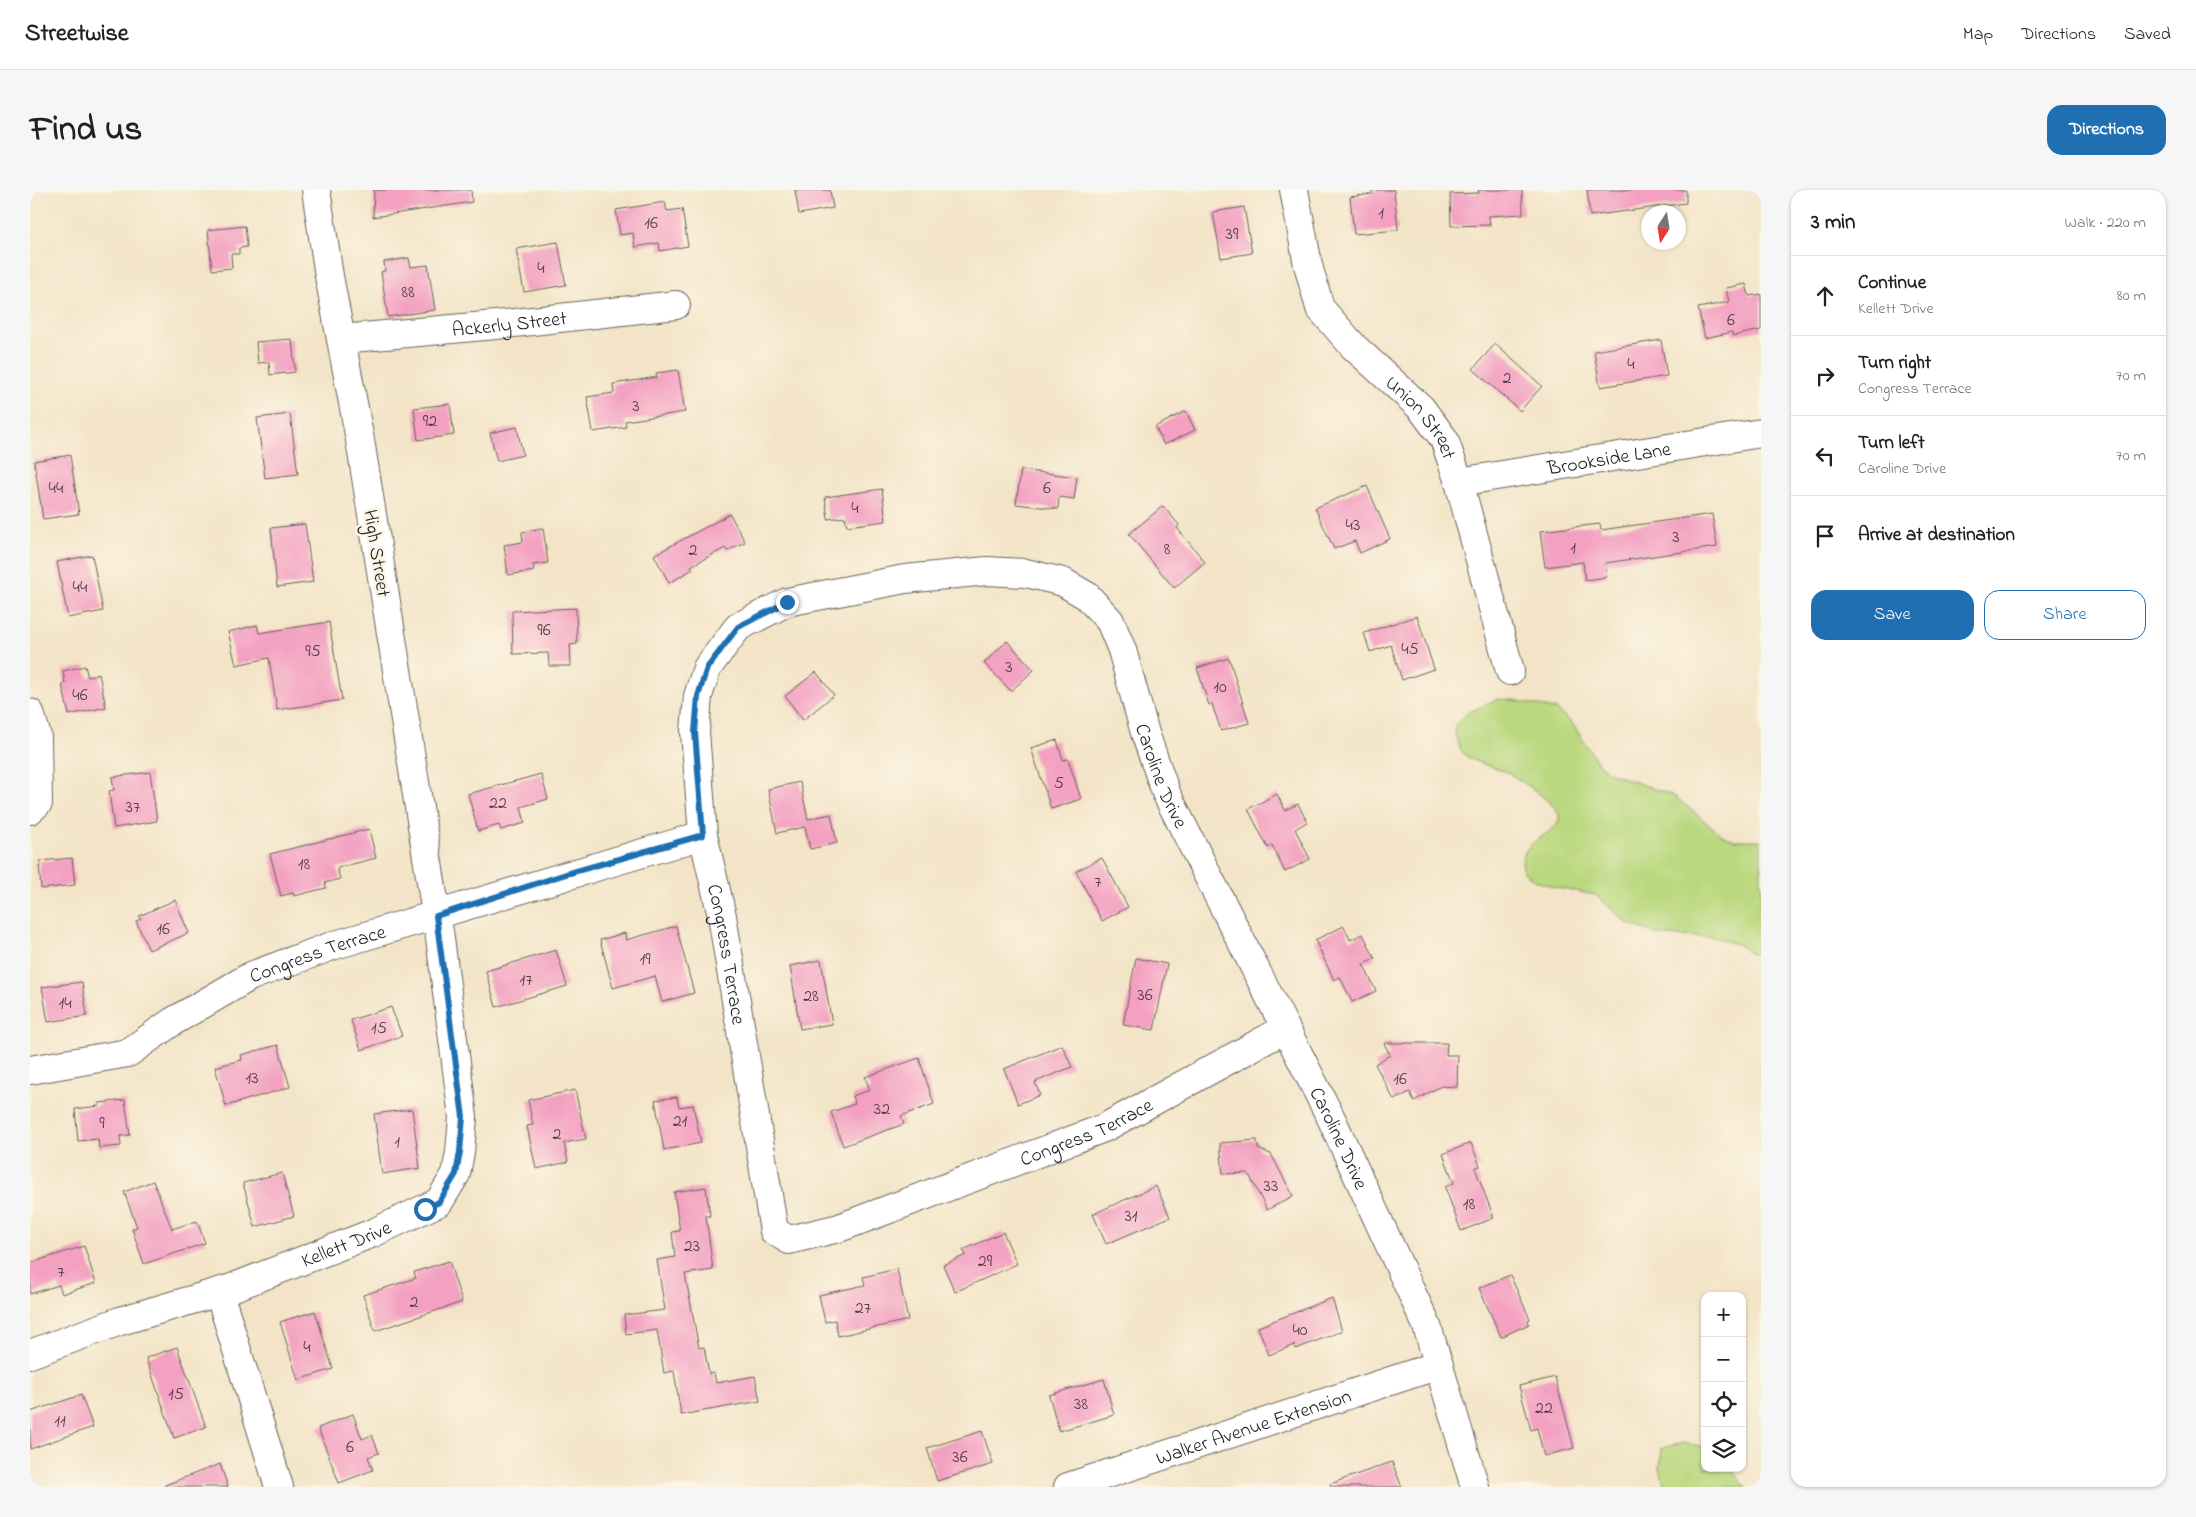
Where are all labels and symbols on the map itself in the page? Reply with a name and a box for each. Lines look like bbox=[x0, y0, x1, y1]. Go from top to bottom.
house number: 1 bbox=[1378, 201, 1384, 227]
north arrow bbox=[1641, 205, 1686, 250]
house number: 16 bbox=[644, 211, 658, 237]
house number: 39 bbox=[1226, 222, 1239, 248]
house number: 4 bbox=[537, 256, 545, 282]
house number: 88 bbox=[401, 280, 415, 306]
street label: Ackerly Street bbox=[451, 305, 569, 346]
house number: 6 bbox=[1727, 308, 1735, 334]
house number: 4 bbox=[1627, 352, 1635, 378]
house number: 2 bbox=[1503, 366, 1512, 392]
street label: Union Street bbox=[1378, 370, 1462, 464]
house number: 3 bbox=[632, 394, 640, 420]
house number: 92 bbox=[423, 409, 437, 435]
street label: Brookside Lane bbox=[1545, 436, 1673, 485]
house number: 44 bbox=[49, 476, 64, 502]
house number: 6 bbox=[1043, 476, 1051, 502]
house number: 4 bbox=[851, 496, 859, 522]
street label: High Street bbox=[353, 508, 397, 600]
house number: 43 bbox=[1346, 513, 1360, 539]
house number: 3 bbox=[1672, 525, 1680, 551]
house number: 1 bbox=[1570, 536, 1576, 562]
house number: 8 bbox=[1164, 537, 1171, 563]
house number: 2 bbox=[689, 538, 698, 564]
house number: 44 bbox=[73, 575, 88, 601]
route end bbox=[776, 591, 799, 614]
house number: 96 bbox=[537, 618, 551, 644]
house number: 45 bbox=[1401, 637, 1419, 663]
house number: 95 bbox=[305, 639, 321, 665]
house number: 3 bbox=[1005, 655, 1013, 681]
house number: 10 bbox=[1213, 675, 1227, 701]
house number: 46 bbox=[72, 683, 88, 709]
street label: Caroline Drive bbox=[1126, 721, 1194, 834]
house number: 5 bbox=[1054, 771, 1064, 797]
house number: 22 bbox=[489, 791, 507, 817]
house number: 37 bbox=[126, 795, 141, 821]
house number: 18 bbox=[298, 852, 310, 878]
house number: 7 bbox=[1094, 870, 1102, 896]
street label: Congress Terrace bbox=[698, 881, 752, 1027]
house number: 16 bbox=[156, 917, 170, 943]
street label: Congress Terrace bbox=[246, 919, 390, 992]
house number: 19 bbox=[639, 947, 651, 973]
house number: 17 bbox=[519, 968, 533, 994]
house number: 36 bbox=[1137, 983, 1153, 1009]
house number: 28 bbox=[803, 984, 819, 1010]
house number: 14 bbox=[58, 991, 72, 1017]
house number: 15 bbox=[371, 1016, 387, 1042]
house number: 13 bbox=[245, 1066, 259, 1092]
house number: 16 bbox=[1393, 1067, 1407, 1093]
street label: Caroline Drive bbox=[1301, 1083, 1374, 1195]
street label: Congress Terrace bbox=[1016, 1092, 1159, 1175]
house number: 32 bbox=[874, 1097, 890, 1123]
house number: 21 bbox=[673, 1109, 688, 1135]
house number: 9 bbox=[99, 1111, 105, 1137]
house number: 2 bbox=[553, 1122, 562, 1148]
house number: 1 bbox=[394, 1130, 400, 1156]
house number: 33 bbox=[1264, 1174, 1278, 1200]
house number: 18 bbox=[1463, 1192, 1475, 1218]
route start bbox=[414, 1198, 437, 1221]
house number: 31 bbox=[1124, 1204, 1138, 1230]
street label: Kellett Drive bbox=[298, 1214, 397, 1276]
house number: 23 bbox=[684, 1234, 700, 1260]
house number: 29 bbox=[978, 1249, 993, 1275]
house number: 7 bbox=[57, 1260, 65, 1286]
house number: 2 bbox=[410, 1290, 419, 1316]
house number: 27 bbox=[855, 1296, 872, 1322]
house number: 40 bbox=[1292, 1318, 1308, 1344]
house number: 4 bbox=[303, 1335, 311, 1361]
house number: 15 bbox=[168, 1382, 184, 1408]
street label: Walker Avenue Extension bbox=[1152, 1383, 1356, 1474]
house number: 38 bbox=[1074, 1392, 1088, 1418]
house number: 22 bbox=[1535, 1396, 1553, 1422]
house number: 11 bbox=[54, 1409, 66, 1435]
house number: 6 bbox=[346, 1435, 354, 1461]
house number: 36 bbox=[952, 1445, 968, 1471]

